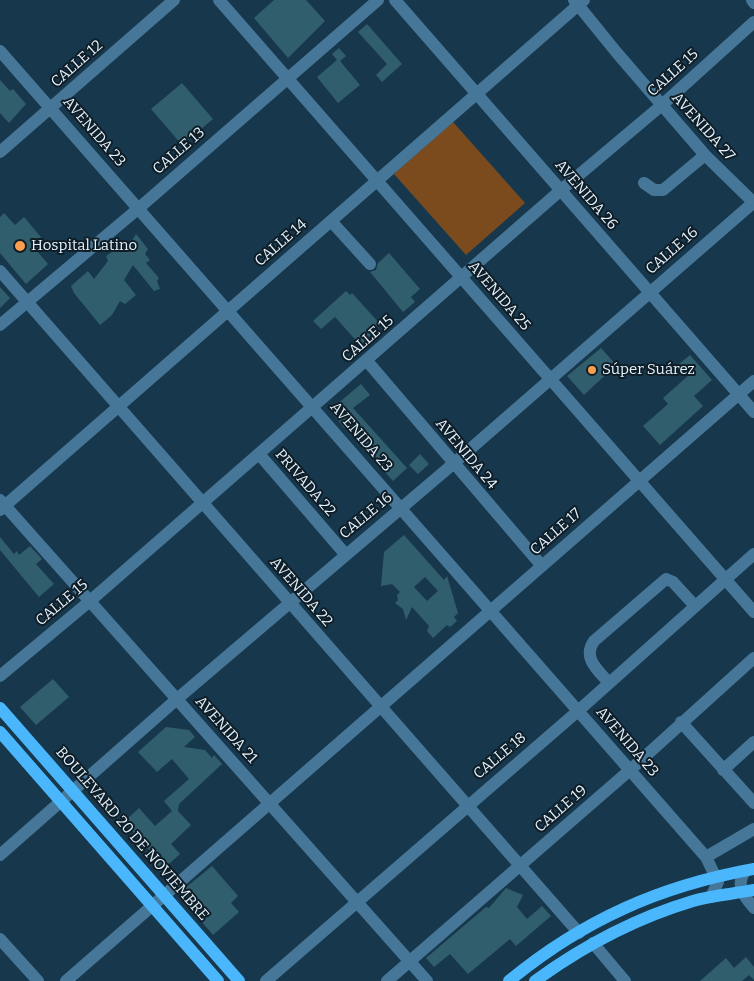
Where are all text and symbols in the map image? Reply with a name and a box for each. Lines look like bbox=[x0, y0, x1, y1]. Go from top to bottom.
street label: CALLE 12 bbox=[48, 37, 106, 91]
street label: CALLE 15 bbox=[644, 45, 702, 101]
street label: AVENIDA 27 bbox=[668, 89, 738, 165]
street label: AVENIDA 23 bbox=[59, 93, 129, 171]
street label: CALLE 13 bbox=[149, 124, 209, 178]
street label: AVENIDA 26 bbox=[551, 156, 621, 234]
street label: CALLE 14 bbox=[251, 216, 311, 270]
street label: CALLE 16 bbox=[642, 224, 702, 278]
place label: Hospital Latino bbox=[31, 237, 137, 255]
marker: Hospital Latino bbox=[13, 239, 27, 253]
street label: AVENIDA 25 bbox=[464, 258, 534, 334]
street label: CALLE 15 bbox=[339, 312, 397, 366]
place label: Súper Suárez bbox=[602, 361, 695, 379]
marker: Súper Suárez bbox=[586, 364, 598, 376]
street label: AVENIDA 23 bbox=[326, 398, 396, 476]
street label: AVENIDA 24 bbox=[431, 415, 501, 493]
street label: PRIVADA 22 bbox=[271, 446, 339, 520]
street label: CALLE 16 bbox=[336, 489, 396, 543]
street label: CALLE 17 bbox=[527, 505, 585, 559]
street label: AVENIDA 22 bbox=[266, 554, 336, 630]
street label: CALLE 15 bbox=[32, 576, 92, 630]
street label: AVENIDA 21 bbox=[191, 693, 261, 767]
street label: AVENIDA 23 bbox=[592, 703, 662, 781]
street label: CALLE 18 bbox=[470, 729, 530, 783]
street label: BOULEVARD 20 DE NOVIEMBRE bbox=[52, 743, 212, 925]
street label: CALLE 19 bbox=[531, 782, 591, 836]

